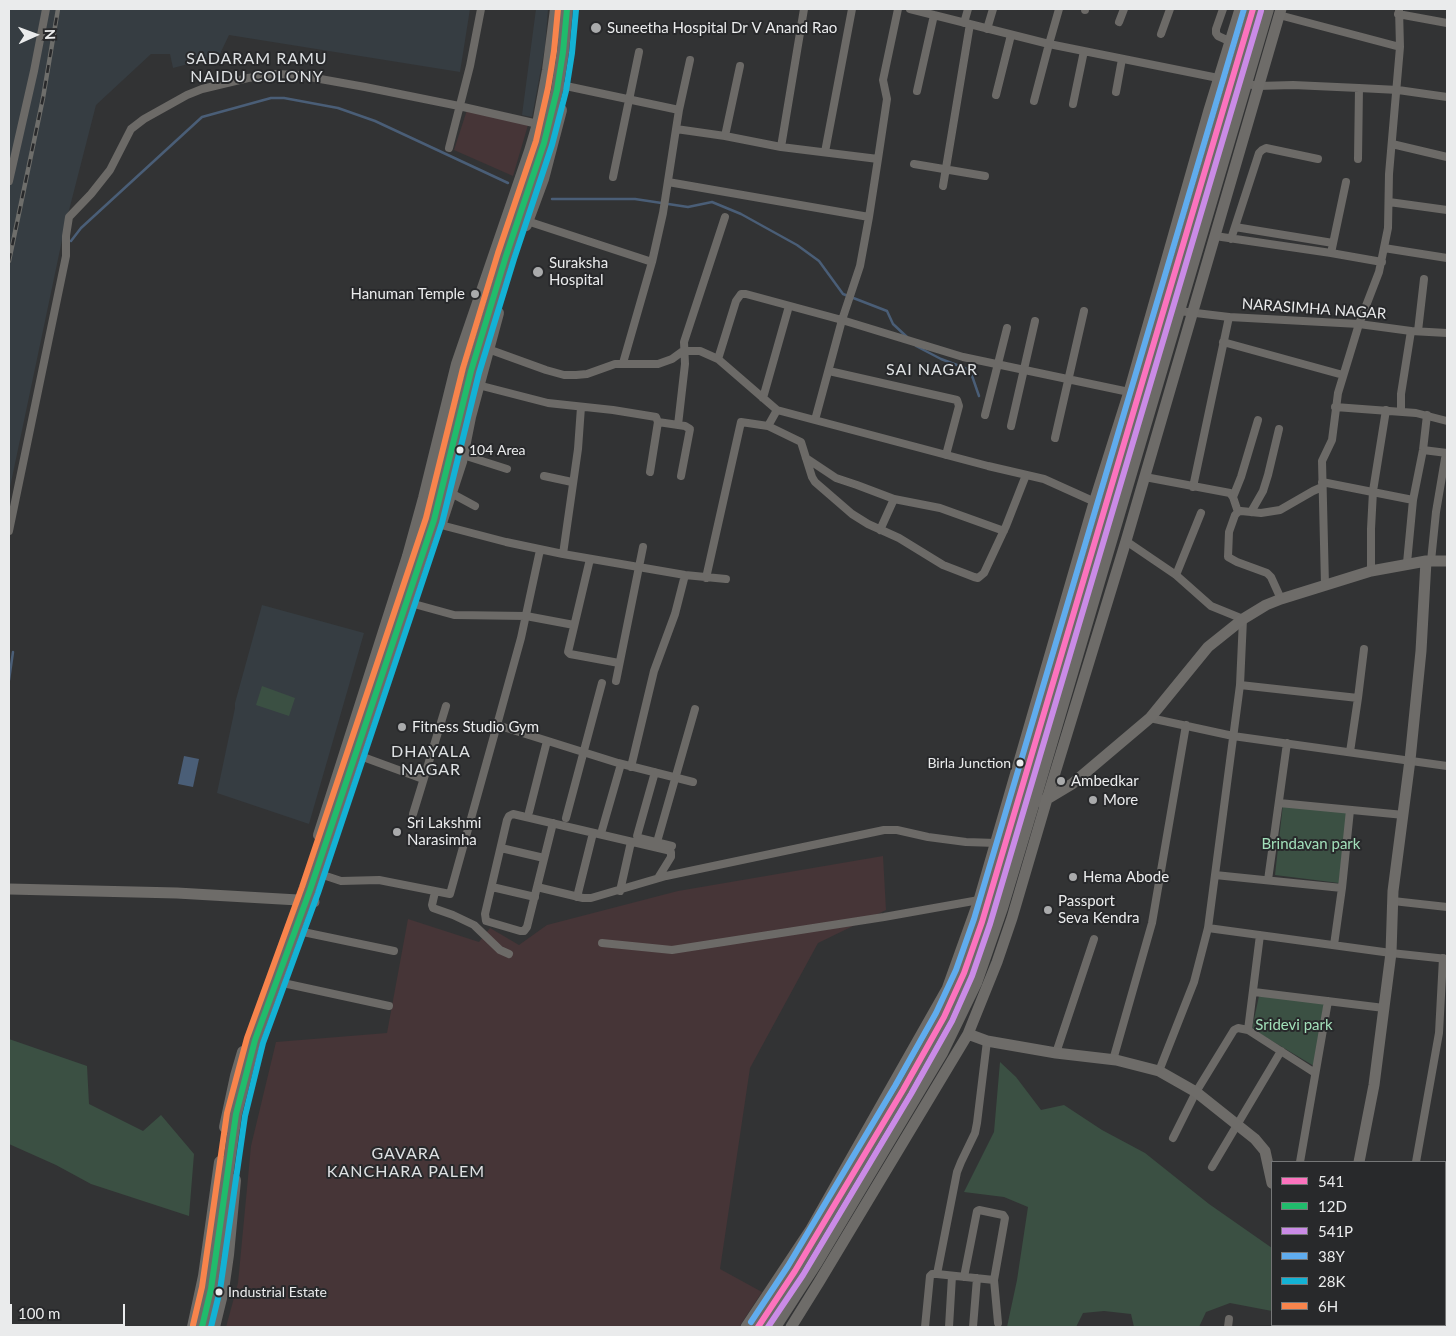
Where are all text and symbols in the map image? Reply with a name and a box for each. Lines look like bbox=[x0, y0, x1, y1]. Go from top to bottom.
north arrow bbox=[10, 10, 60, 60]
place label: Suneetha Hospital Dr V Anand Rao bbox=[607, 19, 837, 37]
marker: Suneetha Hospital Dr V Anand Rao bbox=[589, 21, 603, 35]
text: N bbox=[42, 29, 59, 40]
district label: SADARAM RAMU NAIDU COLONY bbox=[185, 49, 329, 87]
place label: Suraksha Hospital bbox=[549, 254, 608, 289]
marker: Suraksha Hospital bbox=[531, 265, 545, 279]
place label: Hanuman Temple bbox=[350, 285, 465, 303]
marker: Hanuman Temple bbox=[469, 288, 481, 300]
street label: NARASIMHA NAGAR bbox=[1241, 295, 1387, 323]
district label: SAI NAGAR bbox=[885, 360, 979, 380]
place label: 104 Area bbox=[469, 442, 526, 458]
marker: 104 Area bbox=[455, 445, 465, 455]
place label: Fitness Studio Gym bbox=[412, 718, 539, 736]
marker: Fitness Studio Gym bbox=[396, 721, 408, 733]
district label: DHAYALA NAGAR bbox=[390, 742, 472, 780]
place label: Birla Junction bbox=[927, 755, 1011, 771]
marker: Birla Junction bbox=[1015, 758, 1025, 768]
place label: Ambedkar bbox=[1071, 772, 1139, 790]
marker: Ambedkar bbox=[1055, 775, 1067, 787]
place label: More bbox=[1103, 791, 1138, 809]
marker: More bbox=[1087, 794, 1099, 806]
place label: Sri Lakshmi Narasimha bbox=[407, 814, 481, 849]
marker: Sri Lakshmi Narasimha bbox=[391, 826, 403, 838]
park label: Brindavan park bbox=[1262, 835, 1360, 853]
place label: Hema Abode bbox=[1083, 868, 1169, 886]
marker: Hema Abode bbox=[1067, 871, 1079, 883]
place label: Passport Seva Kendra bbox=[1058, 892, 1140, 927]
marker: Passport Seva Kendra bbox=[1042, 904, 1054, 916]
park label: Sridevi park bbox=[1255, 1016, 1333, 1034]
district label: GAVARA KANCHARA PALEM bbox=[325, 1144, 487, 1182]
legend bbox=[1271, 1161, 1446, 1326]
text: 541 bbox=[1318, 1172, 1344, 1190]
text: 12D bbox=[1318, 1197, 1347, 1215]
text: 541P bbox=[1318, 1222, 1353, 1240]
text: 38Y bbox=[1318, 1247, 1345, 1265]
text: 28K bbox=[1318, 1272, 1345, 1290]
place label: Industrial Estate bbox=[228, 1284, 327, 1300]
marker: Industrial Estate bbox=[214, 1287, 224, 1297]
scale bar bbox=[12, 1294, 128, 1326]
text: 6H bbox=[1318, 1297, 1338, 1315]
text: 100 m bbox=[18, 1304, 60, 1322]

